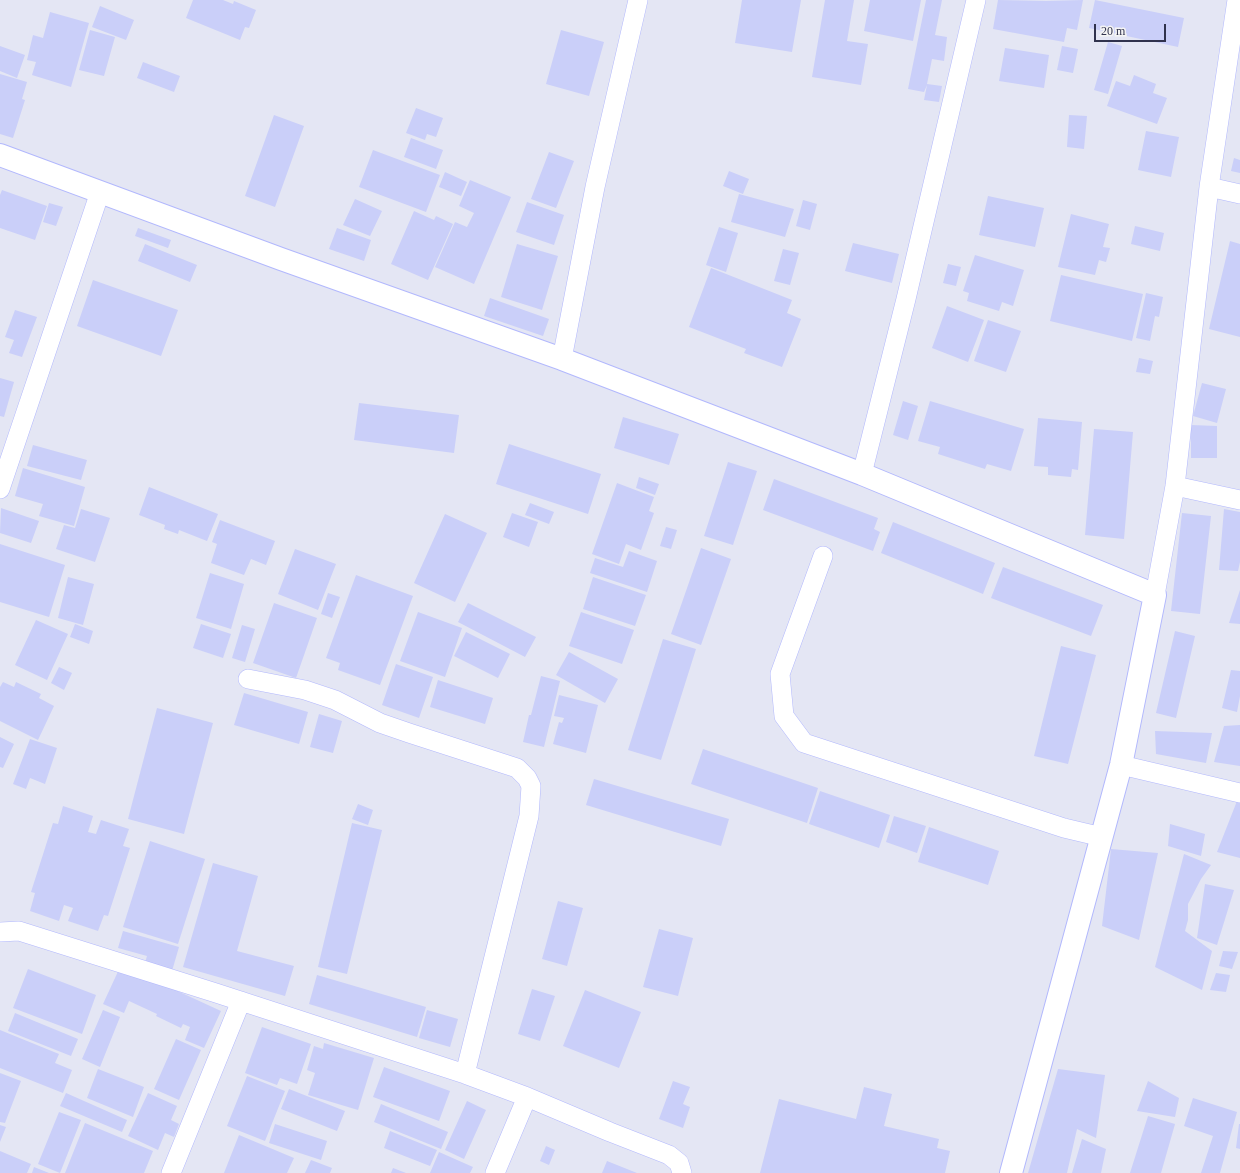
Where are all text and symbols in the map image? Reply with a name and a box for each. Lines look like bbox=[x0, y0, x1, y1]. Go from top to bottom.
scale bar bbox=[1096, 16, 1168, 42]
text: 20 m bbox=[1101, 24, 1125, 38]

